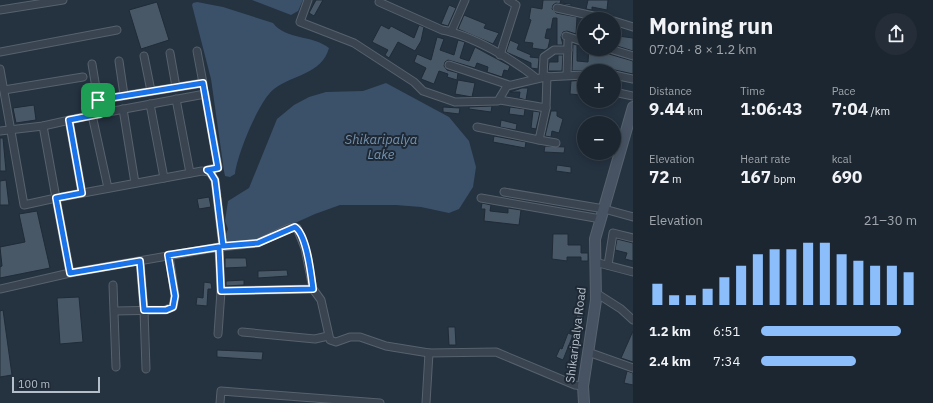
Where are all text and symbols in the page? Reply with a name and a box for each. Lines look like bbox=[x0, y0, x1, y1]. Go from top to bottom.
text: Morning run bbox=[649, 11, 773, 40]
map controls bbox=[577, 12, 621, 160]
button: locate bbox=[577, 12, 621, 56]
button: share bbox=[875, 13, 917, 55]
text: 07:04 · 8 × 1.2 km bbox=[649, 41, 757, 58]
button: + bbox=[577, 64, 621, 108]
pin bbox=[81, 83, 115, 117]
text: Distance bbox=[649, 84, 692, 98]
text: Time bbox=[740, 84, 765, 98]
text: Pace bbox=[832, 84, 856, 98]
icon: arrive bbox=[87, 89, 109, 111]
text: 9.44 bbox=[649, 98, 685, 120]
text: 1:06:43 bbox=[740, 98, 803, 120]
text: 7:04 bbox=[832, 98, 868, 120]
text: km bbox=[685, 104, 703, 118]
text: /km bbox=[868, 104, 890, 118]
button: − bbox=[577, 116, 621, 160]
water label: Shikaripalya Lake bbox=[345, 131, 417, 163]
text: Elevation bbox=[649, 152, 695, 166]
text: Heart rate bbox=[740, 152, 790, 166]
text: kcal bbox=[832, 152, 852, 166]
text: 72 bbox=[649, 166, 669, 188]
text: 167 bbox=[740, 166, 771, 188]
text: 690 bbox=[832, 166, 862, 188]
text: m bbox=[669, 172, 682, 186]
text: bpm bbox=[771, 172, 796, 186]
text: Elevation bbox=[649, 212, 703, 229]
text: 21–30 m bbox=[864, 212, 917, 229]
street label: Shikaripalya Road bbox=[562, 286, 589, 384]
text: 1.2 km bbox=[649, 323, 691, 340]
text: 6:51 bbox=[713, 323, 740, 340]
text: 2.4 km bbox=[649, 353, 691, 370]
text: 7:34 bbox=[713, 353, 740, 370]
scale bar bbox=[12, 375, 100, 394]
text: 100 m bbox=[18, 377, 50, 391]

